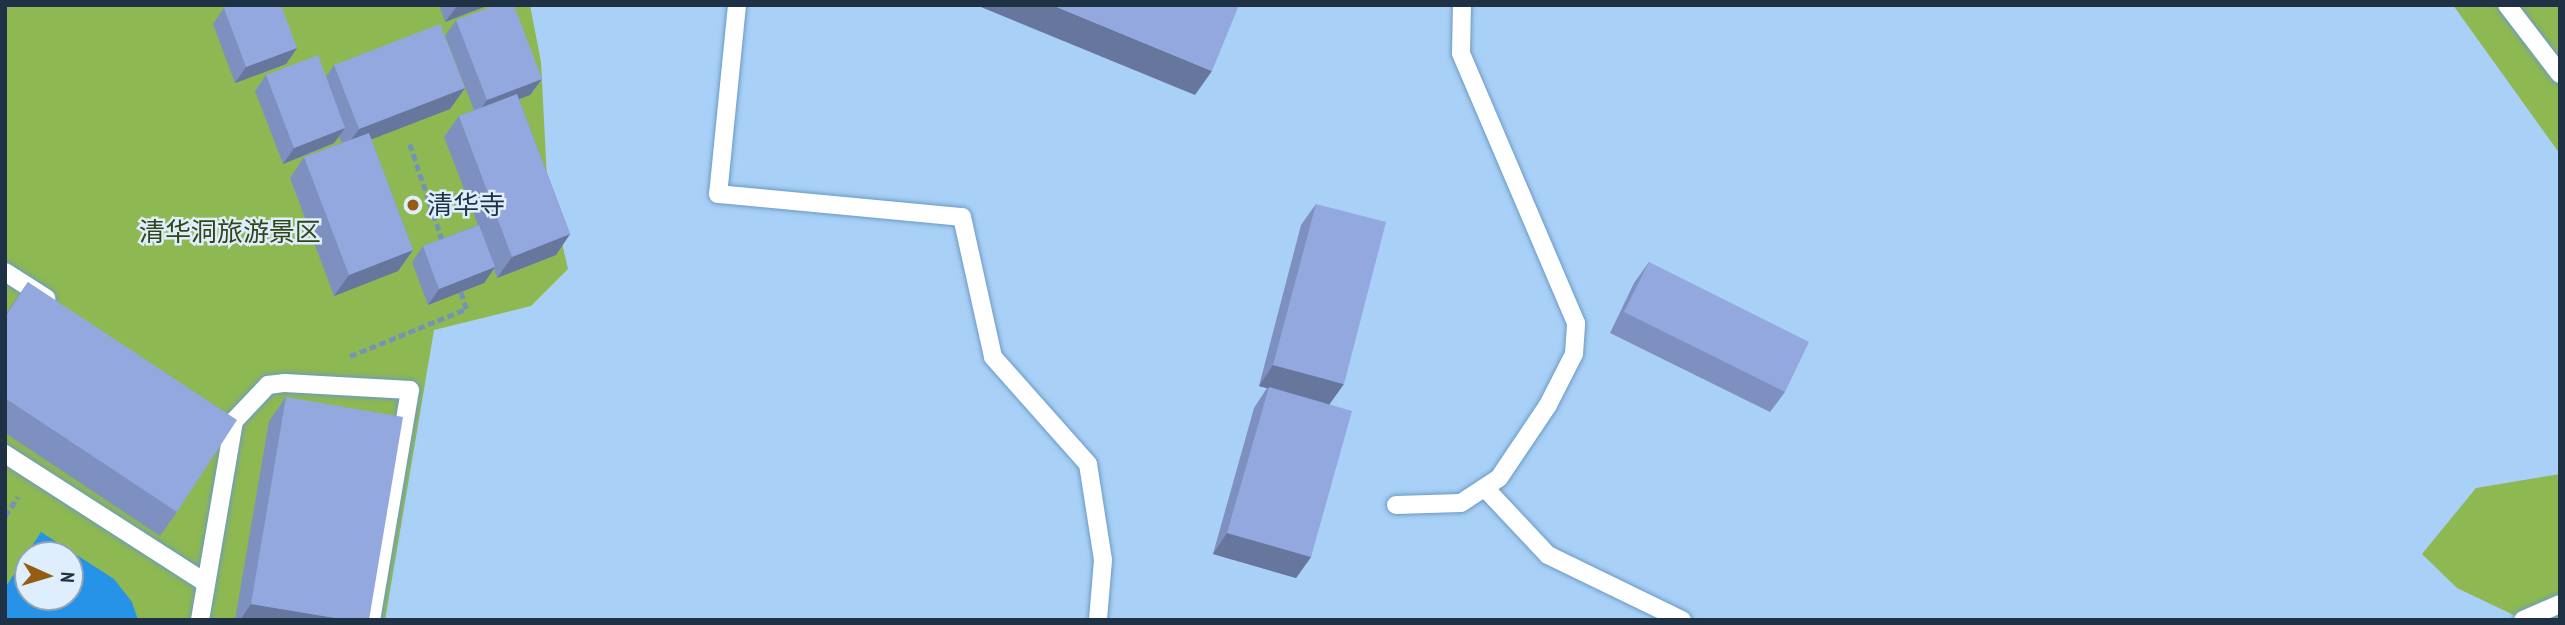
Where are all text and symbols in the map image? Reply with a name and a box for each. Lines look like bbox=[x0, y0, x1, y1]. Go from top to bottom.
place label: 清华寺 bbox=[427, 189, 505, 221]
marker: 清华寺 bbox=[405, 197, 421, 213]
park label: 清华洞旅游景区 bbox=[139, 216, 321, 248]
north arrow bbox=[14, 541, 84, 611]
text: N bbox=[56, 571, 80, 583]

